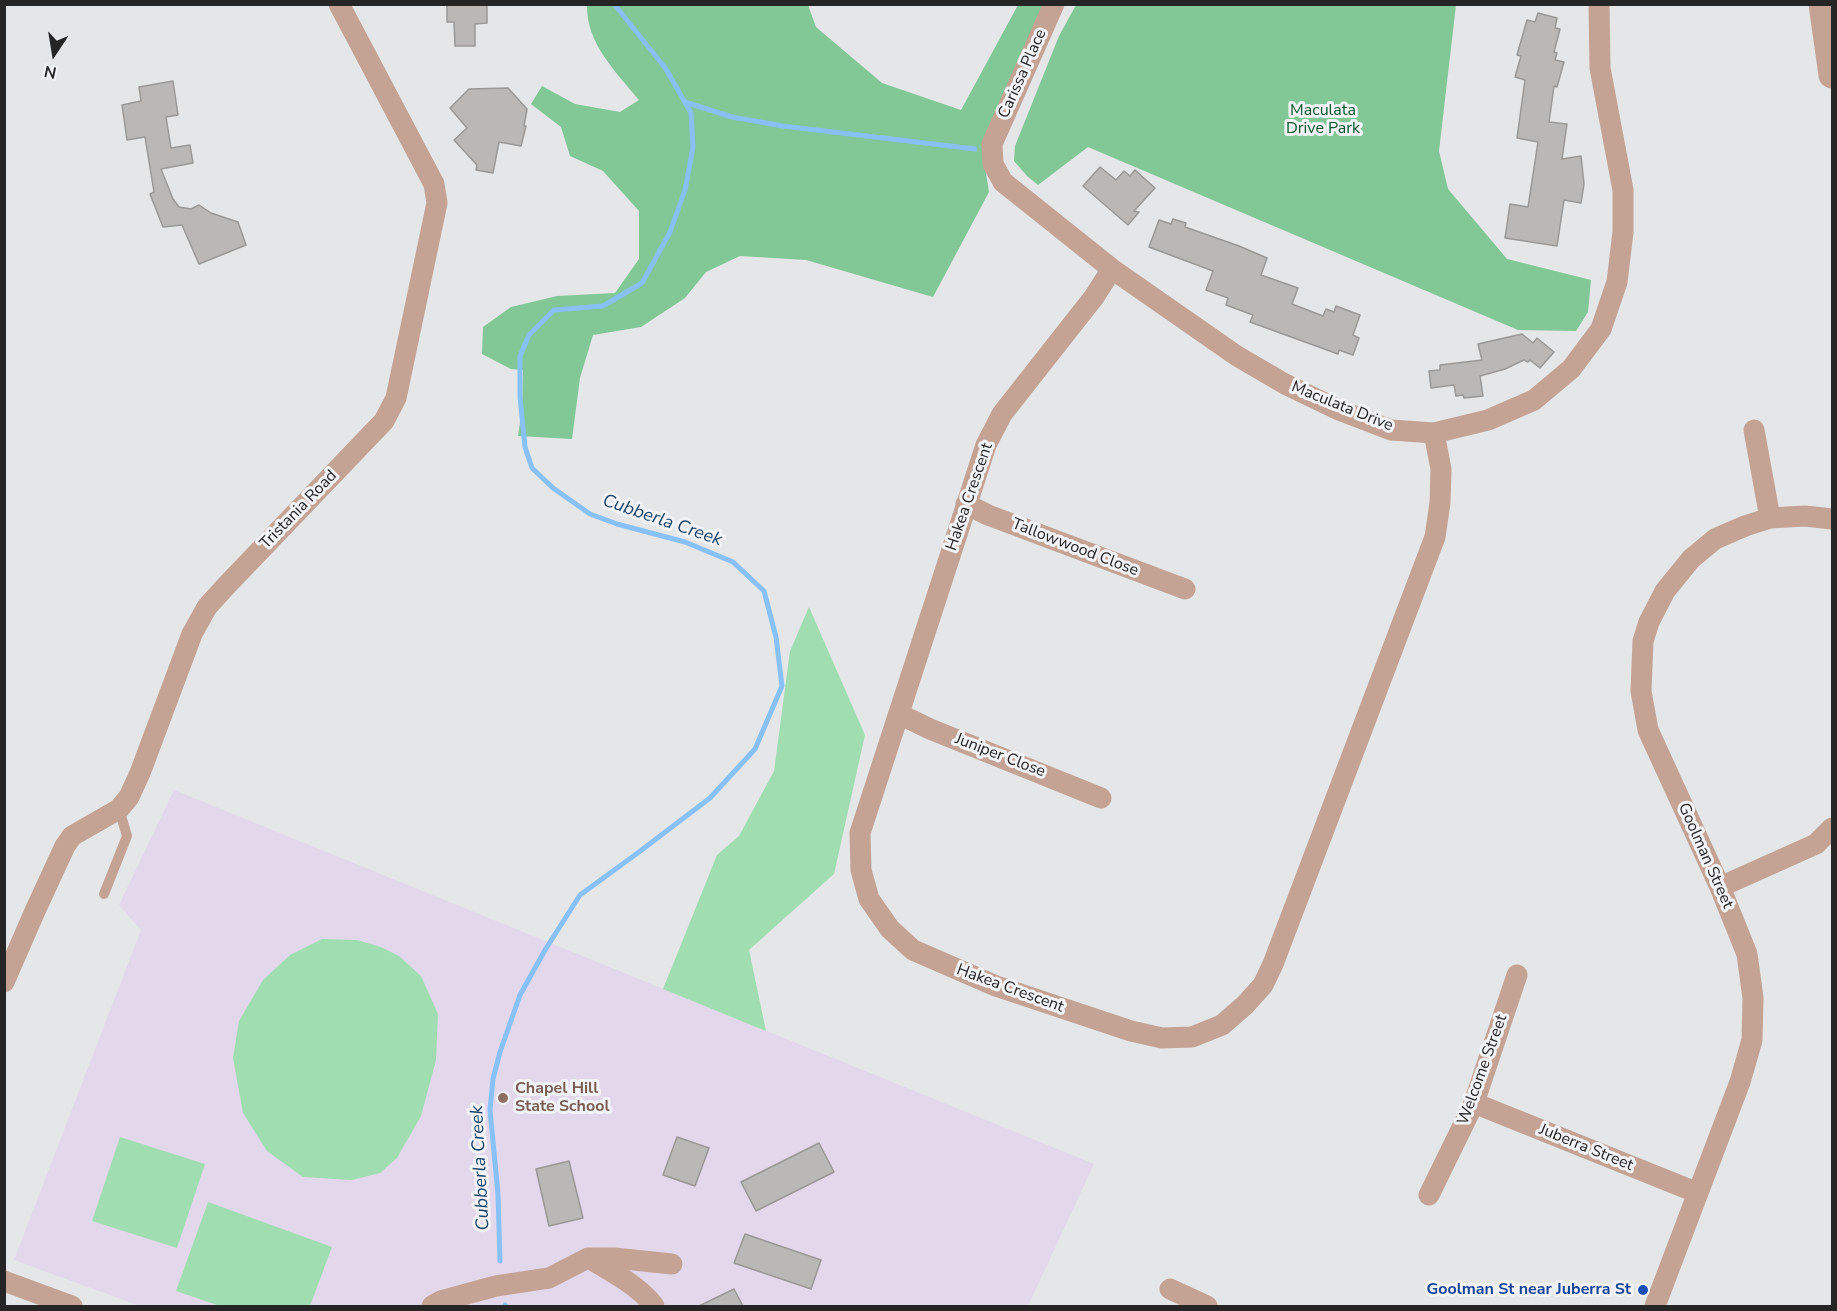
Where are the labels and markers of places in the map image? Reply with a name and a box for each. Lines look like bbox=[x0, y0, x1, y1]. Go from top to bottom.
place label: Chapel Hill State School bbox=[515, 1079, 610, 1117]
marker: Chapel Hill State School bbox=[496, 1091, 510, 1105]
place label: Goolman St near Juberra St bbox=[1426, 1280, 1631, 1300]
marker: Goolman St near Juberra St bbox=[1636, 1283, 1650, 1297]

